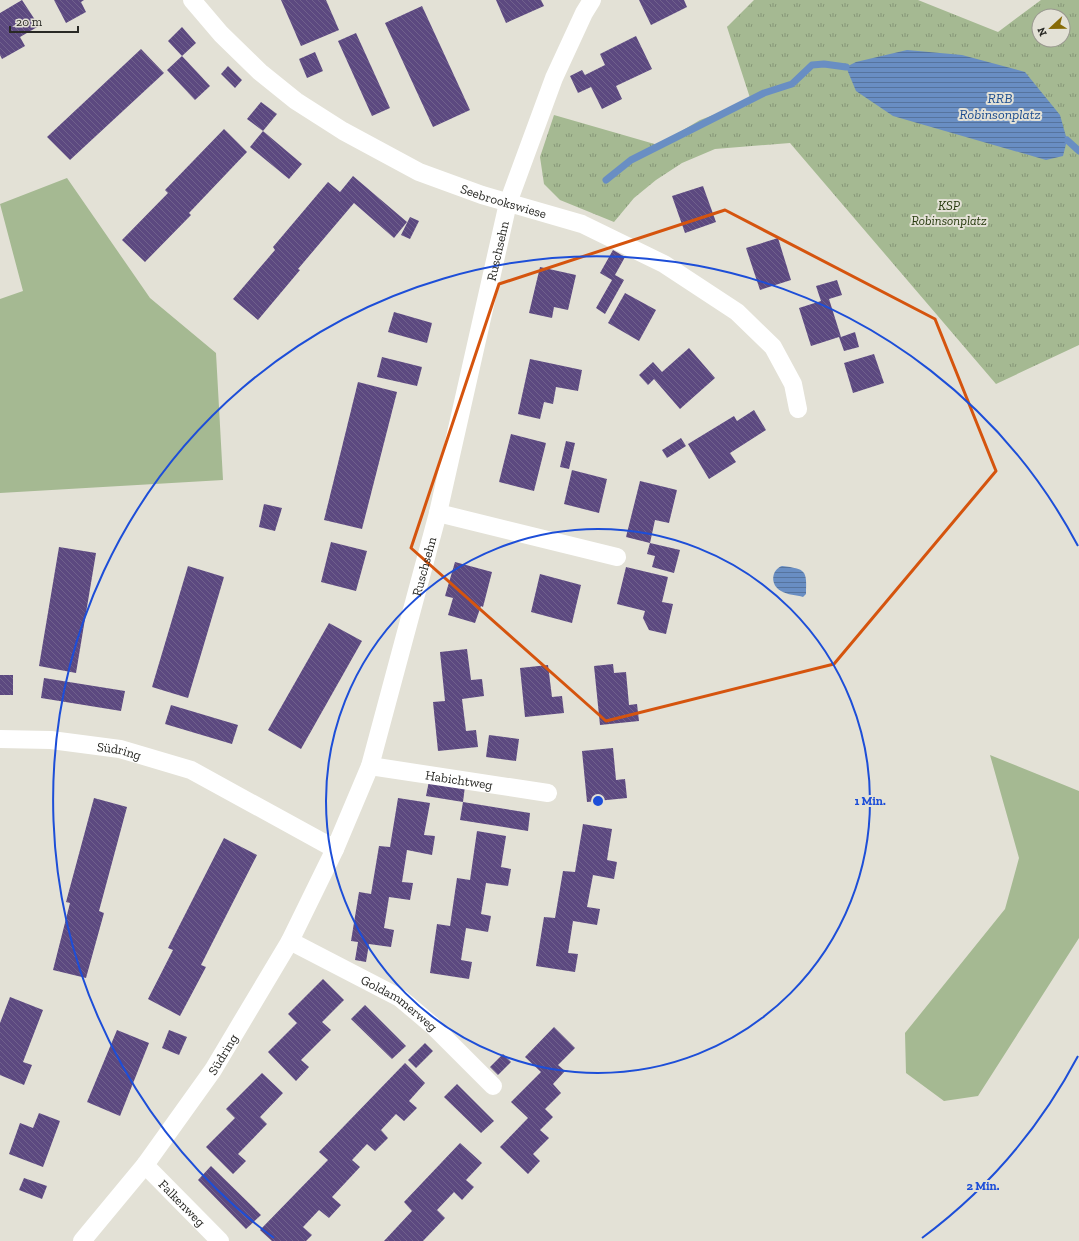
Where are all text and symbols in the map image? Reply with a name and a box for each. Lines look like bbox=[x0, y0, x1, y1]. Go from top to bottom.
scale bar bbox=[10, 8, 78, 34]
north arrow bbox=[1031, 8, 1071, 48]
text: 20 m bbox=[16, 15, 43, 29]
text: N bbox=[1034, 25, 1050, 38]
water label: RRB Robinsonplatz bbox=[959, 90, 1041, 123]
street label: Seebrookswiese bbox=[459, 180, 548, 221]
park label: KSP Robinsonplatz bbox=[911, 198, 987, 228]
street label: Ruschsehn bbox=[483, 219, 511, 282]
street label: Ruschsehn bbox=[409, 534, 439, 598]
street label: Südring bbox=[96, 739, 143, 762]
street label: Habichtweg bbox=[424, 767, 494, 792]
centre of rings bbox=[591, 794, 605, 808]
text: 1 Min. bbox=[854, 794, 886, 808]
street label: Goldammerweg bbox=[359, 972, 441, 1034]
street label: Südring bbox=[205, 1031, 240, 1078]
street label: Falkenweg bbox=[156, 1176, 209, 1229]
text: 2 Min. bbox=[967, 1179, 1000, 1193]

